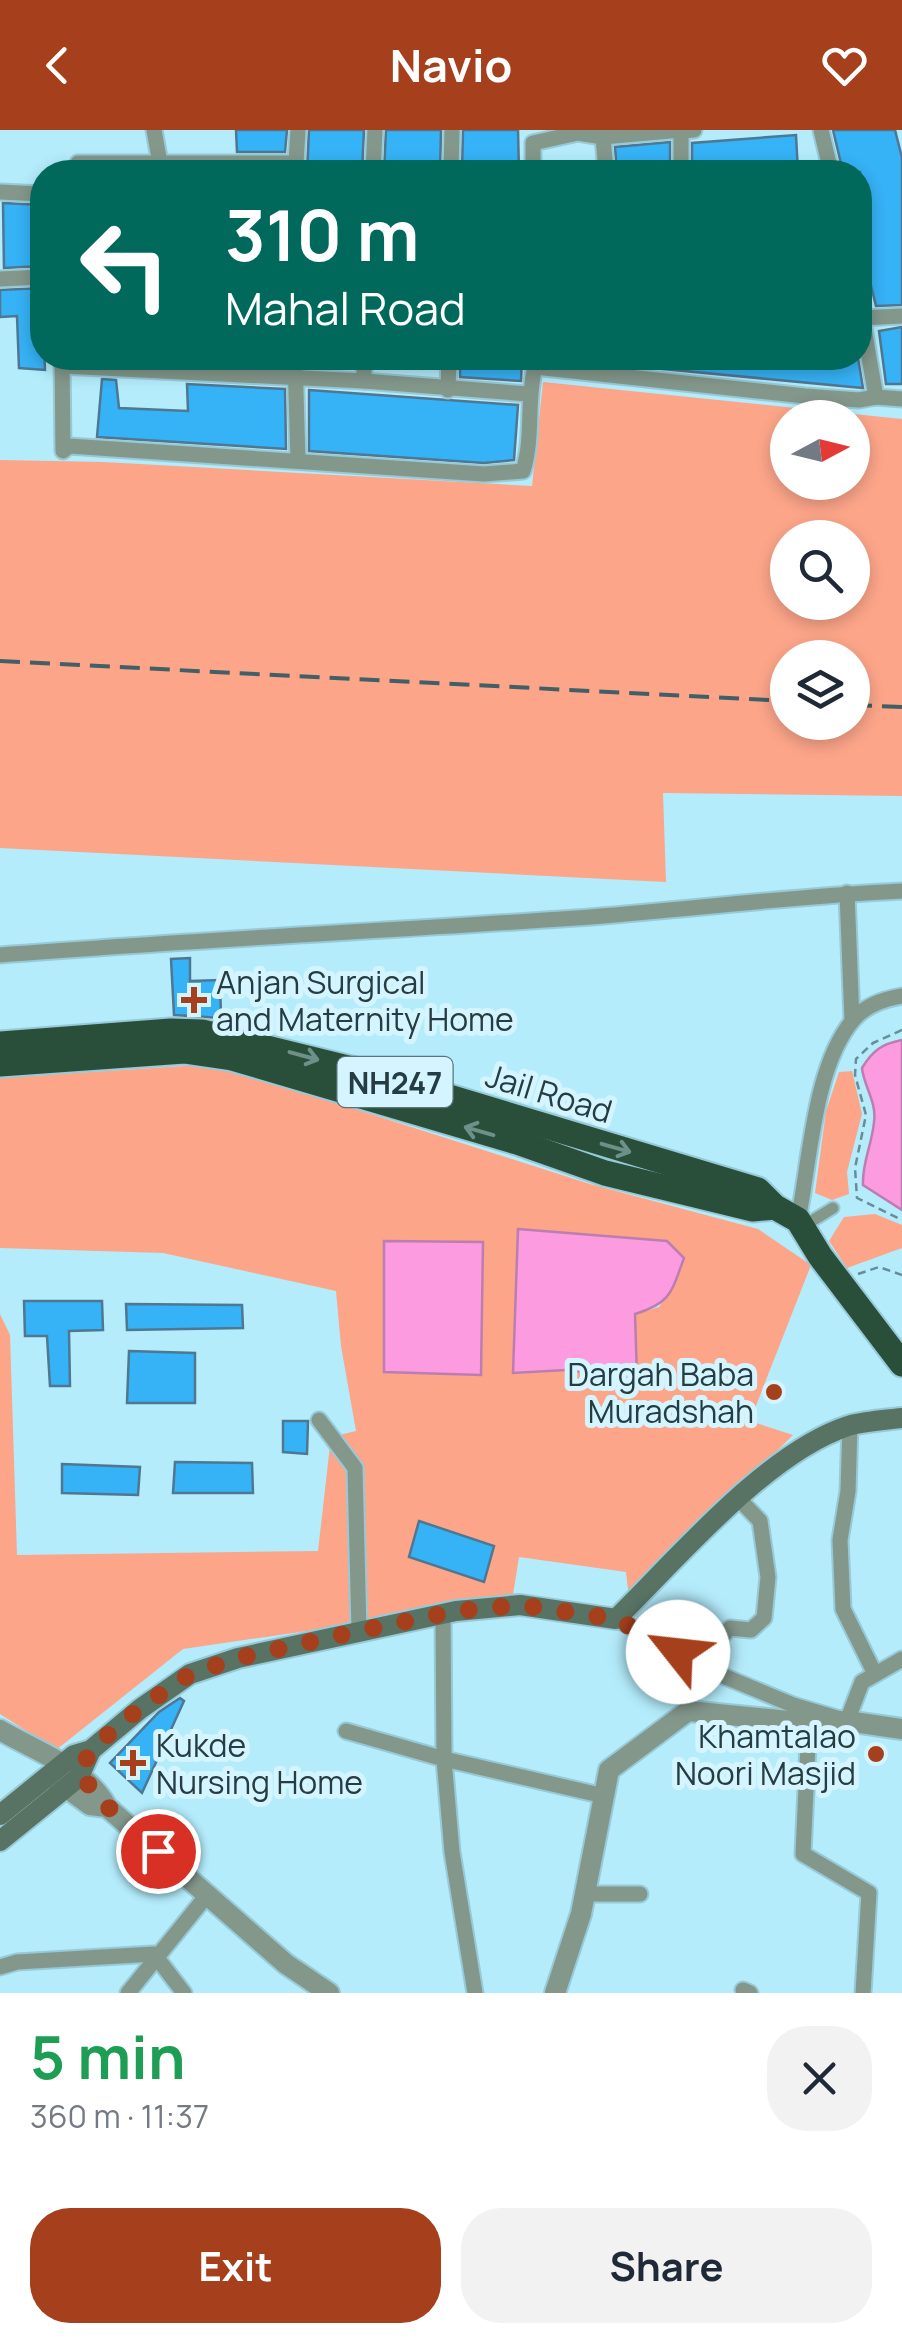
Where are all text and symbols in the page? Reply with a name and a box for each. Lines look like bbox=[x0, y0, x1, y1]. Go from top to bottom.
text: Navio bbox=[390, 34, 512, 96]
icon: back bbox=[30, 38, 85, 93]
icon: heart bbox=[817, 38, 872, 93]
text: 310 m bbox=[225, 186, 419, 282]
icon: left bbox=[60, 200, 190, 330]
text: Mahal Road bbox=[225, 277, 466, 339]
north arrow bbox=[770, 400, 870, 500]
map controls bbox=[770, 400, 870, 740]
button: search bbox=[770, 520, 870, 620]
button: layers bbox=[770, 640, 870, 740]
place label: Anjan Surgical and Maternity Home bbox=[216, 960, 514, 1041]
marker: Anjan Surgical and Maternity Home bbox=[181, 987, 207, 1013]
one-way arrow bbox=[288, 1047, 319, 1066]
street label: Jail Road bbox=[481, 1053, 617, 1133]
road number: NH247 bbox=[338, 1057, 452, 1107]
one-way arrow bbox=[463, 1121, 495, 1139]
one-way arrow bbox=[599, 1140, 631, 1158]
place label: Dargah Baba Muradshah bbox=[568, 1352, 754, 1433]
marker: Dargah Baba Muradshah bbox=[763, 1381, 785, 1403]
position arrow bbox=[626, 1600, 730, 1704]
place label: Khamtalao Noori Masjid bbox=[675, 1714, 856, 1795]
place label: Kukde Nursing Home bbox=[156, 1723, 363, 1804]
marker: Khamtalao Noori Masjid bbox=[865, 1743, 887, 1765]
marker: Kukde Nursing Home bbox=[120, 1750, 146, 1776]
pin bbox=[116, 1809, 201, 1894]
icon: arrive bbox=[131, 1824, 186, 1879]
text: 5 min bbox=[30, 2015, 185, 2097]
button: close bbox=[767, 2026, 872, 2131]
text: 360 m · 11:37 bbox=[30, 2094, 209, 2138]
button: Exit bbox=[30, 2208, 441, 2323]
button: Share bbox=[461, 2208, 872, 2323]

